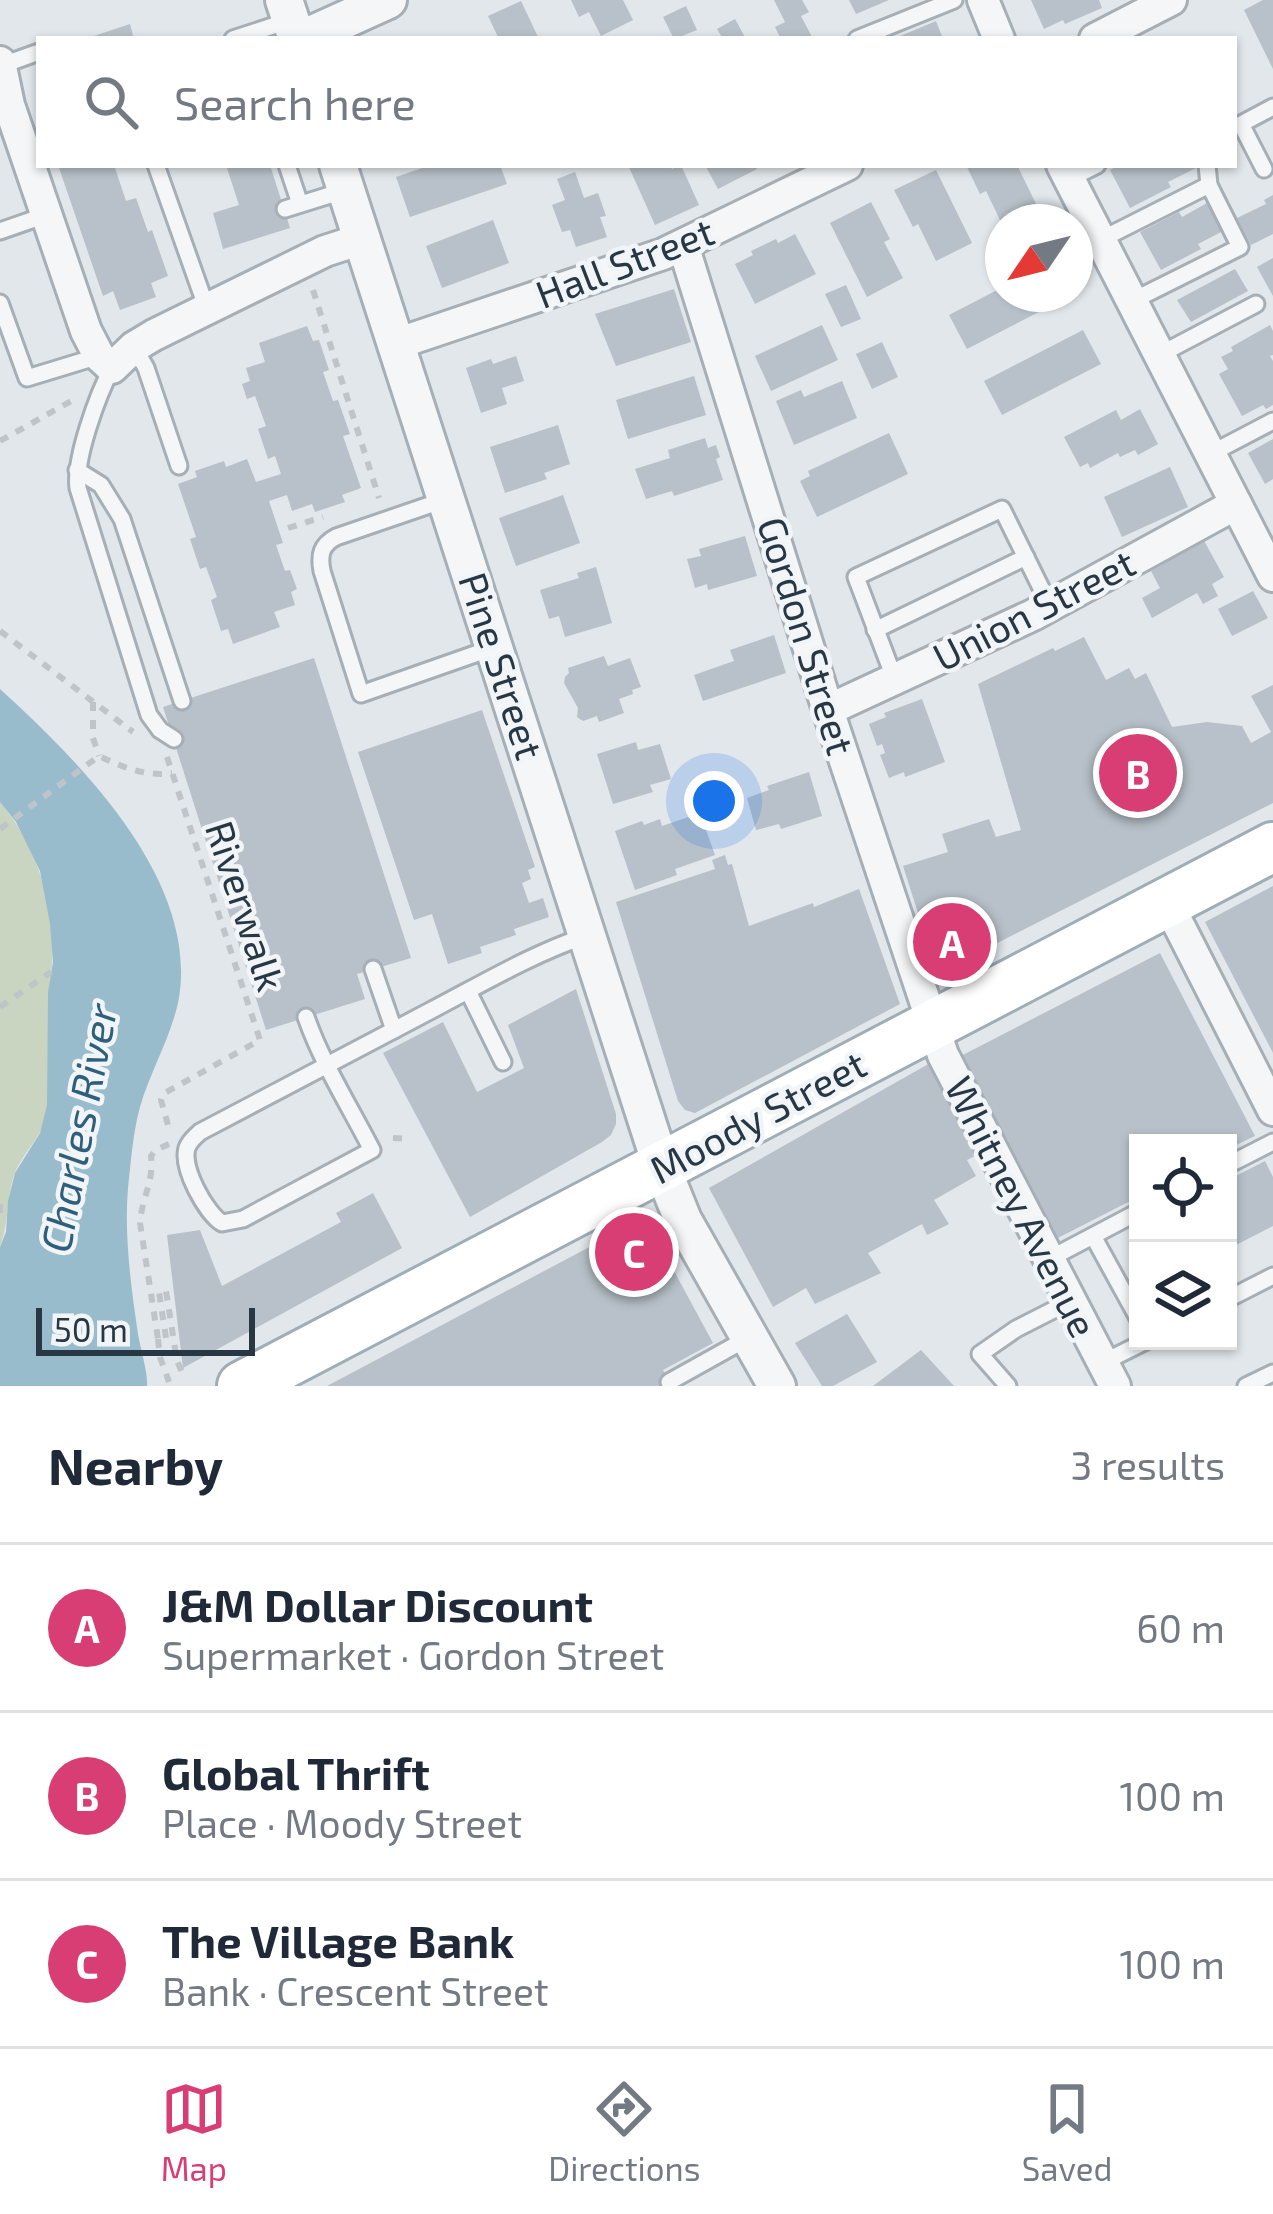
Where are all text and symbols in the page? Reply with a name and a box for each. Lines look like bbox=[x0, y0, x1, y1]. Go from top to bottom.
search box bbox=[36, 36, 1237, 168]
icon: search bbox=[78, 69, 144, 135]
text: Search here bbox=[174, 75, 416, 129]
north arrow bbox=[985, 204, 1093, 312]
street label: Hall Street bbox=[529, 206, 720, 317]
street label: Gordon Street bbox=[749, 511, 866, 760]
street label: Union Street bbox=[925, 538, 1142, 680]
street label: Pine Street bbox=[450, 566, 555, 765]
pin: B bbox=[1099, 728, 1177, 818]
your location bbox=[684, 771, 744, 831]
street label: Riverwalk bbox=[197, 815, 296, 996]
pin: A bbox=[913, 897, 991, 987]
water label: Charles River bbox=[28, 998, 126, 1256]
street label: Moody Street bbox=[641, 1039, 873, 1192]
street label: Whitney Avenue bbox=[937, 1068, 1108, 1344]
map controls bbox=[1129, 1134, 1237, 1350]
button: locate bbox=[1129, 1134, 1237, 1242]
pin: C bbox=[595, 1207, 673, 1297]
button: layers bbox=[1129, 1242, 1237, 1350]
scale bar bbox=[36, 1302, 255, 1355]
text: 50 m bbox=[54, 1309, 128, 1349]
text: Nearby bbox=[48, 1434, 223, 1495]
text: 3 results bbox=[1071, 1441, 1225, 1488]
text: J&M Dollar Discount bbox=[162, 1577, 593, 1631]
text: A bbox=[74, 1604, 100, 1651]
text: 60 m bbox=[1136, 1604, 1225, 1651]
text: Supermarket · Gordon Street bbox=[162, 1631, 664, 1678]
text: Global Thrift bbox=[162, 1745, 430, 1799]
text: B bbox=[75, 1772, 99, 1819]
text: 100 m bbox=[1120, 1772, 1225, 1819]
text: Place · Moody Street bbox=[162, 1799, 522, 1846]
text: The Village Bank bbox=[162, 1913, 514, 1967]
text: C bbox=[76, 1940, 98, 1987]
text: 100 m bbox=[1120, 1940, 1225, 1987]
text: Bank · Crescent Street bbox=[162, 1967, 549, 2014]
tab: Map bbox=[161, 2076, 227, 2188]
tab: Directions bbox=[548, 2076, 700, 2188]
tab: Saved bbox=[1022, 2076, 1112, 2188]

